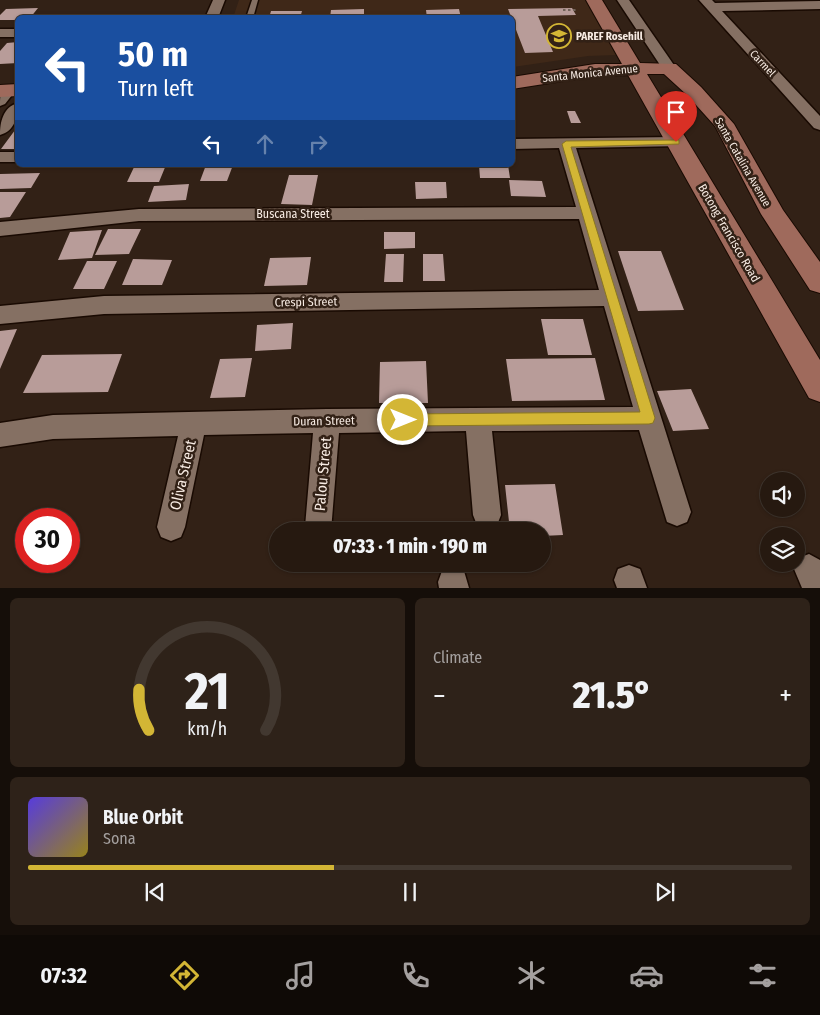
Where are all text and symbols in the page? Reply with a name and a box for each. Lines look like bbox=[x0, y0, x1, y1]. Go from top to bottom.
school or university icon: PAREF Rosehill bbox=[546, 23, 572, 49]
place label: PAREF Rosehill bbox=[576, 30, 644, 43]
text: 50 m bbox=[118, 33, 188, 75]
icon: left bbox=[35, 35, 100, 100]
street label: Carmel bbox=[747, 47, 778, 79]
street label: Santa Monica Avenue bbox=[542, 62, 638, 85]
text: Turn left bbox=[118, 75, 194, 102]
pin bbox=[655, 91, 697, 142]
icon: arrive bbox=[662, 98, 690, 126]
street label: Santa Catalina Avenue bbox=[712, 116, 773, 209]
icon: left bbox=[198, 130, 226, 158]
icon: ahead bbox=[251, 130, 279, 158]
icon: right bbox=[304, 130, 332, 158]
street label: Botong Francisco Road bbox=[695, 182, 763, 284]
street label: Buscana Street bbox=[256, 207, 330, 221]
street label: Crespi Street bbox=[275, 294, 337, 310]
position arrow bbox=[376, 393, 428, 445]
street label: Duran Street bbox=[293, 413, 355, 429]
street label: Palou Street bbox=[311, 436, 335, 512]
street label: Oliva Street bbox=[166, 438, 200, 512]
map controls bbox=[760, 472, 805, 572]
button: sound bbox=[760, 472, 805, 517]
speed limit sign: 30 bbox=[15, 508, 80, 573]
button: layers bbox=[760, 527, 805, 572]
text: 07:33 · 1 min · 190 m bbox=[333, 535, 487, 558]
text: Climate bbox=[433, 648, 482, 667]
text: 21 bbox=[184, 660, 230, 723]
text: 21.5° bbox=[573, 672, 652, 718]
text: − bbox=[433, 679, 446, 712]
text: + bbox=[779, 679, 792, 712]
text: km/h bbox=[188, 718, 227, 740]
text: Blue Orbit bbox=[103, 806, 183, 829]
text: Sona bbox=[103, 829, 136, 848]
icon: previous bbox=[141, 878, 169, 906]
icon: pause bbox=[396, 878, 424, 906]
icon: next bbox=[651, 878, 679, 906]
icon: directions bbox=[167, 958, 202, 993]
icon: music bbox=[283, 958, 318, 993]
icon: phone bbox=[398, 958, 433, 993]
icon: climate bbox=[514, 958, 549, 993]
icon: car bbox=[629, 958, 664, 993]
icon: filters bbox=[745, 958, 780, 993]
text: 07:32 bbox=[40, 962, 87, 989]

